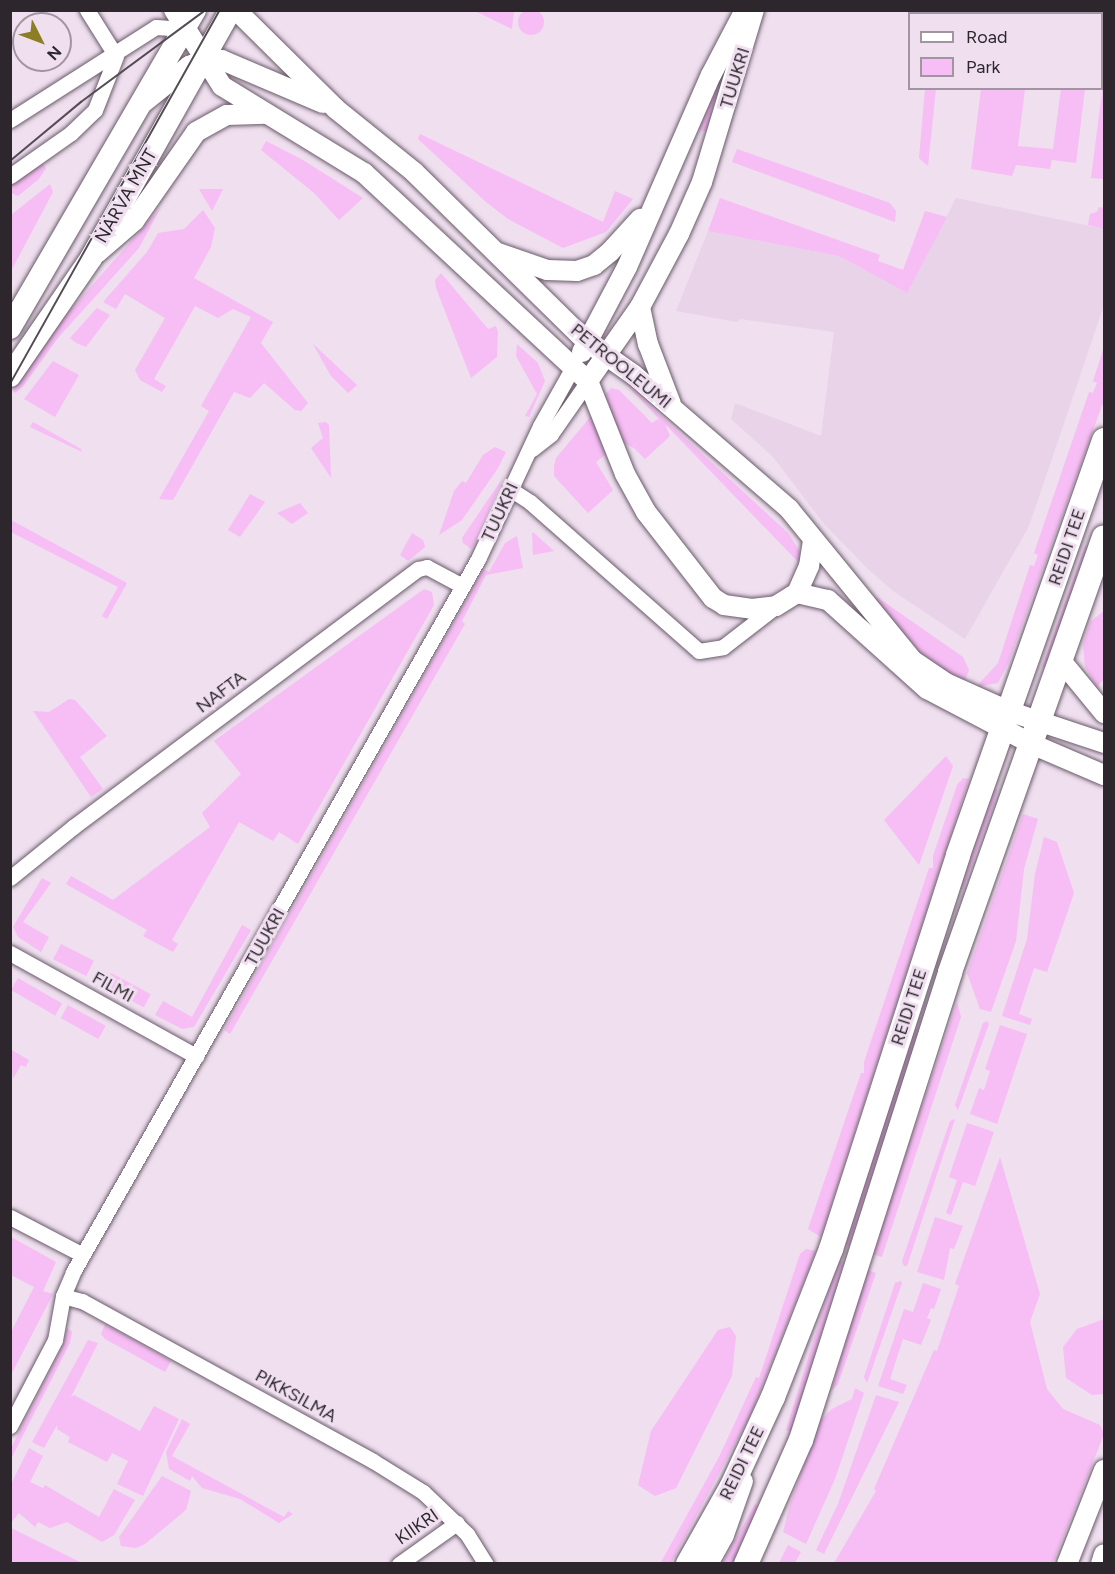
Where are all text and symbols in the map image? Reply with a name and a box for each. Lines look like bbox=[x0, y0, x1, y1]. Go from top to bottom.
north arrow bbox=[12, 12, 72, 72]
legend bbox=[908, 12, 1103, 90]
text: Road bbox=[966, 26, 1007, 48]
text: N bbox=[43, 42, 65, 64]
street label: TUUKRI bbox=[716, 45, 754, 111]
text: Park bbox=[966, 56, 1000, 78]
street label: NARVA MNT bbox=[90, 145, 162, 247]
street label: PETROOLEUMI bbox=[566, 319, 676, 413]
street label: TUUKRI bbox=[477, 479, 523, 545]
street label: REIDI TEE bbox=[1044, 506, 1090, 588]
street label: NAFTA bbox=[192, 666, 250, 718]
street label: TUUKRI bbox=[240, 904, 290, 970]
street label: REIDI TEE bbox=[886, 966, 932, 1048]
street label: FILMI bbox=[88, 967, 138, 1007]
street label: PIKKSILMA bbox=[251, 1365, 341, 1427]
street label: REIDI TEE bbox=[715, 1422, 769, 1504]
street label: KIIKRI bbox=[391, 1504, 443, 1550]

